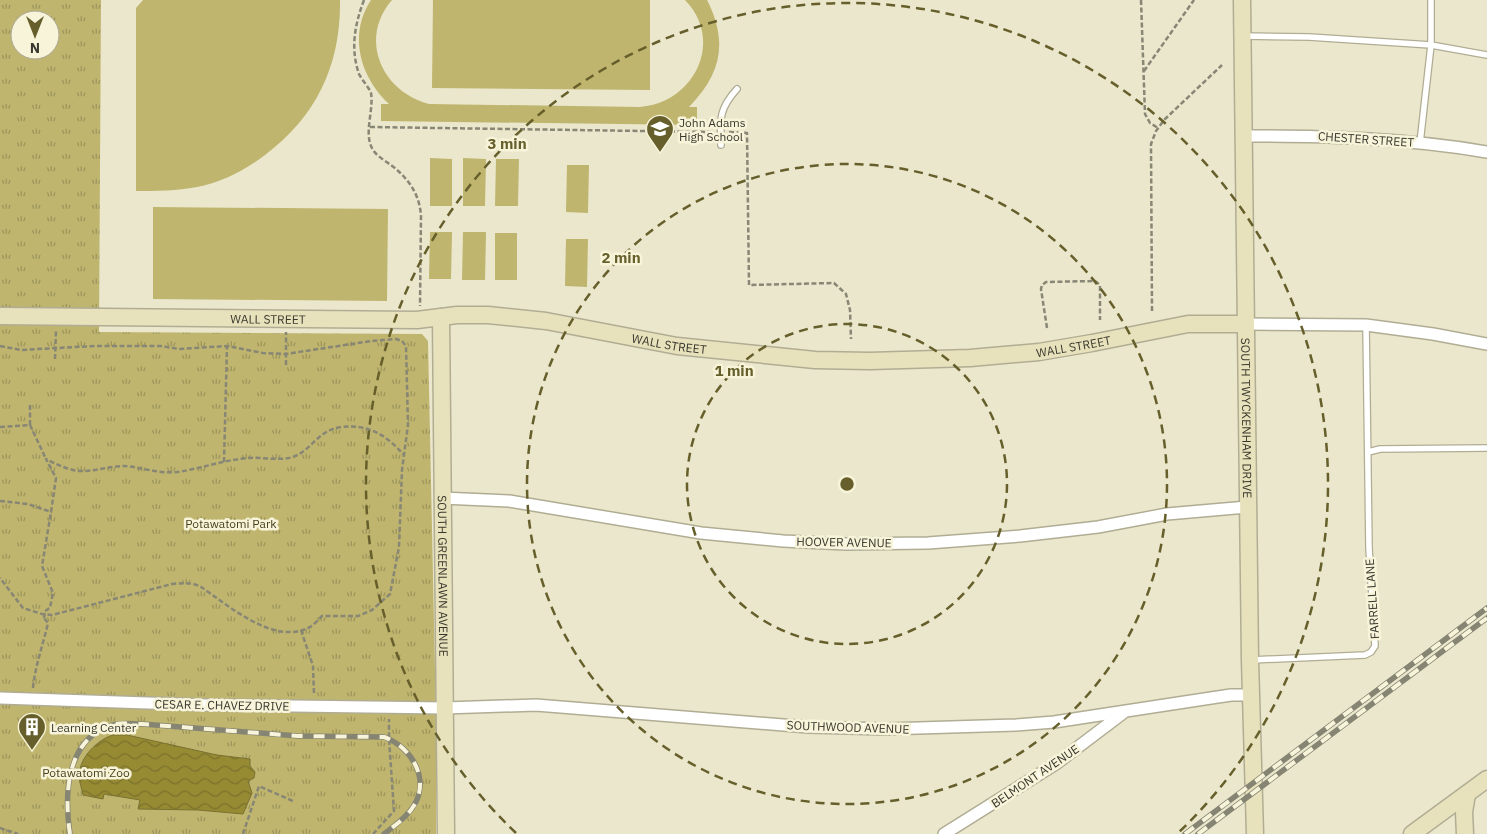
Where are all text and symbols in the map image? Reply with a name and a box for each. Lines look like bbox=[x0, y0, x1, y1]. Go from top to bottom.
north arrow bbox=[10, 10, 60, 60]
text: N bbox=[30, 39, 40, 57]
school or university icon: John Adams High School bbox=[645, 114, 675, 153]
place label: John Adams High School bbox=[679, 115, 746, 144]
street label: CHESTER STREET bbox=[1317, 128, 1415, 150]
text: 3 min bbox=[487, 134, 527, 153]
text: 2 min bbox=[601, 248, 641, 267]
street label: WALL STREET bbox=[230, 311, 306, 326]
street label: WALL STREET bbox=[631, 330, 707, 356]
street label: WALL STREET bbox=[1035, 332, 1112, 360]
street label: SOUTH TWYCKENHAM DRIVE bbox=[1239, 338, 1256, 498]
text: 1 min bbox=[714, 361, 754, 380]
centre of rings bbox=[838, 475, 856, 493]
street label: SOUTH GREENLAWN AVENUE bbox=[435, 495, 452, 657]
park label: Potawatomi Park bbox=[185, 516, 277, 531]
street label: HOOVER AVENUE bbox=[796, 534, 892, 550]
street label: FARRELL LANE bbox=[1362, 558, 1382, 640]
street label: CESAR E. CHAVEZ DRIVE bbox=[154, 696, 290, 714]
building icon: Learning Center bbox=[17, 712, 47, 751]
street label: SOUTHWOOD AVENUE bbox=[786, 717, 910, 737]
place label: Learning Center bbox=[51, 720, 137, 735]
street label: BELMONT AVENUE bbox=[988, 741, 1082, 811]
park label: Potawatomi Zoo bbox=[42, 765, 130, 780]

